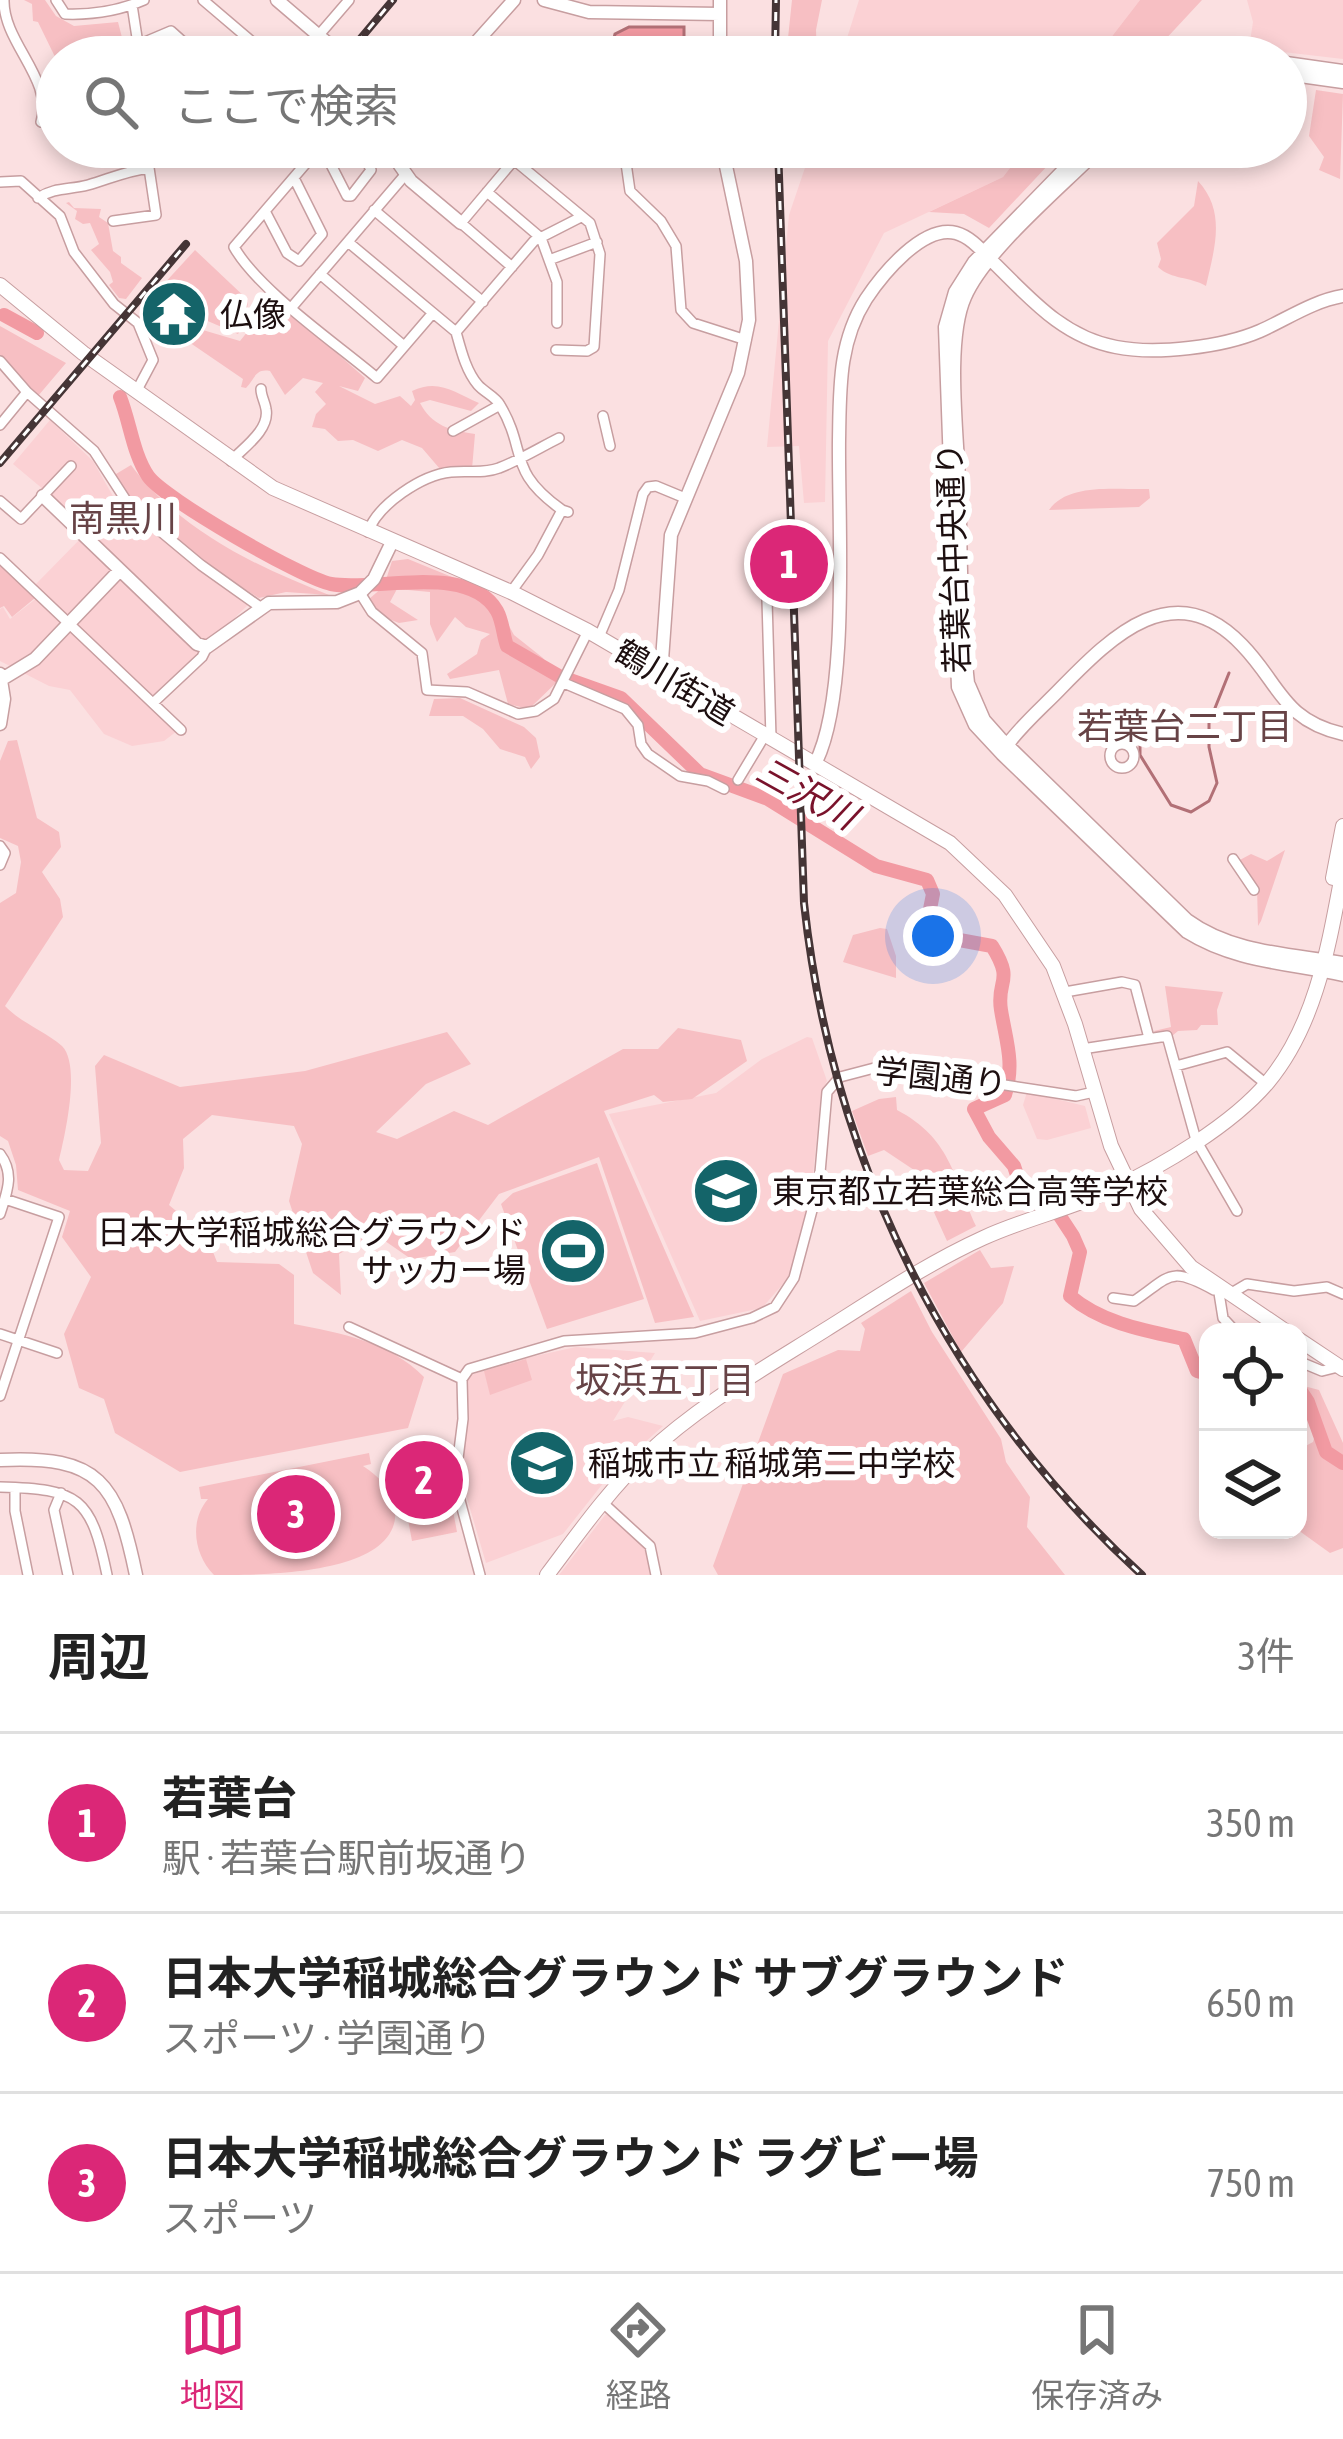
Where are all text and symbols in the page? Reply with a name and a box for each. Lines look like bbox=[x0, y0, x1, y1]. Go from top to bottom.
search box bbox=[36, 36, 1307, 168]
icon: search bbox=[78, 69, 144, 135]
text: ここで検索 bbox=[174, 80, 399, 132]
temple icon: 仏像 bbox=[139, 279, 209, 349]
place label: 仏像 bbox=[220, 295, 286, 333]
street label: 若葉台中央通り bbox=[930, 442, 976, 674]
district label: 南黒川 bbox=[69, 497, 177, 539]
pin: 1 bbox=[750, 519, 828, 609]
street label: 鶴川街道 bbox=[609, 632, 741, 732]
district label: 若葉台二丁目 bbox=[1077, 705, 1293, 747]
water label: 三沢川 bbox=[750, 748, 868, 839]
your location bbox=[903, 906, 963, 966]
street label: 学園通り bbox=[873, 1051, 1009, 1103]
school or university icon: 東京都立若葉総合高等学校 bbox=[691, 1156, 761, 1226]
place label: 東京都立若葉総合高等学校 bbox=[772, 1172, 1168, 1210]
place label: 日本大学稲城総合グラウンド サッカー場 bbox=[97, 1213, 526, 1289]
sports icon: 日本大学稲城総合グラウンド サッカー場 bbox=[538, 1216, 608, 1286]
map controls bbox=[1199, 1323, 1307, 1539]
button: locate bbox=[1199, 1323, 1307, 1431]
district label: 坂浜五丁目 bbox=[575, 1359, 755, 1401]
school or university icon: 稲城市立 稲城第二中学校 bbox=[507, 1428, 577, 1498]
button: layers bbox=[1199, 1431, 1307, 1539]
pin: 2 bbox=[385, 1435, 463, 1525]
place label: 稲城市立 稲城第二中学校 bbox=[588, 1444, 956, 1482]
pin: 3 bbox=[257, 1469, 335, 1559]
text: 周辺 bbox=[48, 1627, 150, 1686]
text: 3件 bbox=[1238, 1634, 1295, 1678]
text: 若葉台 bbox=[162, 1772, 297, 1824]
text: 1 bbox=[78, 1801, 96, 1845]
text: 350 m bbox=[1207, 1801, 1295, 1845]
text: 駅 · 若葉台駅前坂通り bbox=[162, 1836, 532, 1880]
text: 日本大学稲城総合グラウンド サブグラウンド bbox=[162, 1952, 1068, 2004]
text: 2 bbox=[78, 1981, 96, 2025]
text: 650 m bbox=[1207, 1981, 1295, 2025]
text: スポーツ · 学園通り bbox=[162, 2016, 492, 2060]
text: 日本大学稲城総合グラウンド ラグビー場 bbox=[162, 2132, 978, 2184]
text: 3 bbox=[78, 2161, 96, 2205]
text: 750 m bbox=[1207, 2161, 1295, 2205]
text: スポーツ bbox=[162, 2196, 317, 2240]
tab: 地図 bbox=[180, 2297, 246, 2417]
tab: 経路 bbox=[605, 2297, 671, 2417]
tab: 保存済み bbox=[1031, 2297, 1163, 2417]

